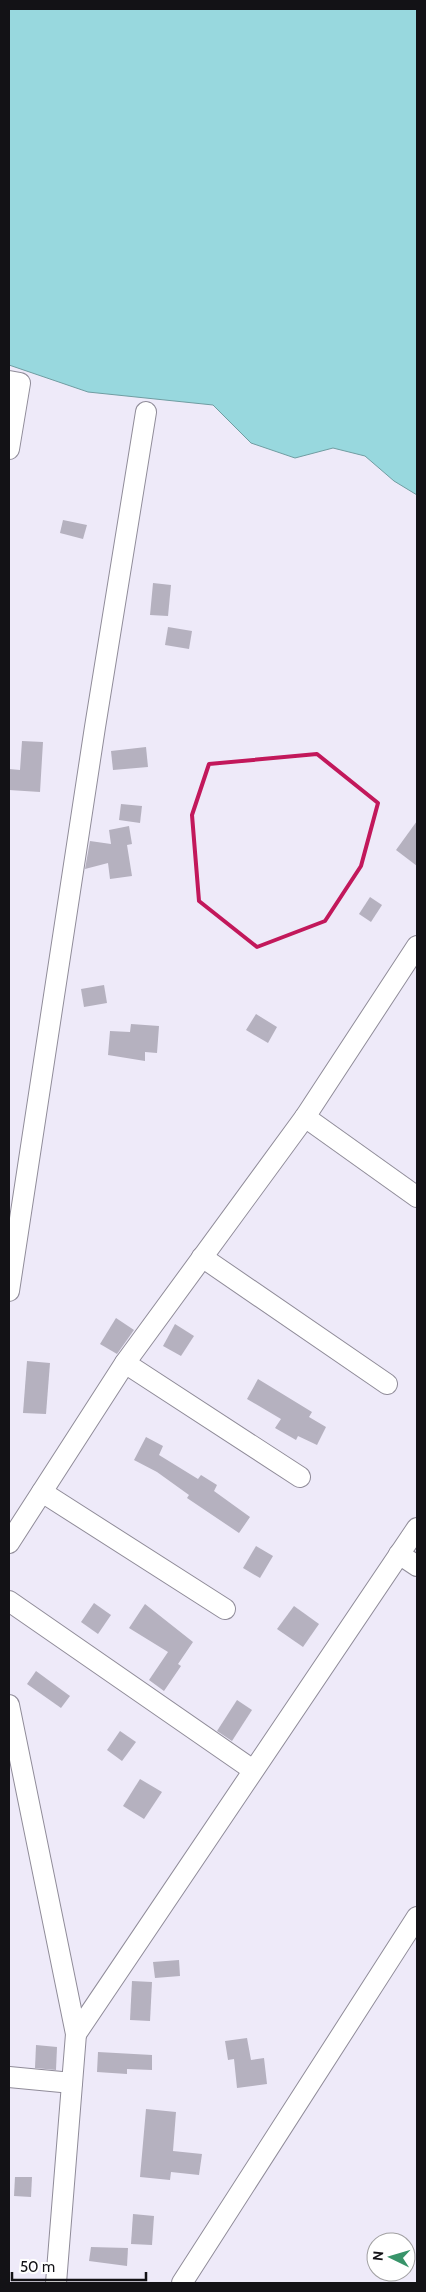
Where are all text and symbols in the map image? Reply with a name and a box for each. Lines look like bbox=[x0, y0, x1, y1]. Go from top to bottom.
north arrow bbox=[366, 2232, 416, 2282]
scale bar bbox=[12, 2250, 146, 2282]
text: N bbox=[369, 2250, 387, 2262]
text: 50 m bbox=[20, 2258, 55, 2276]

